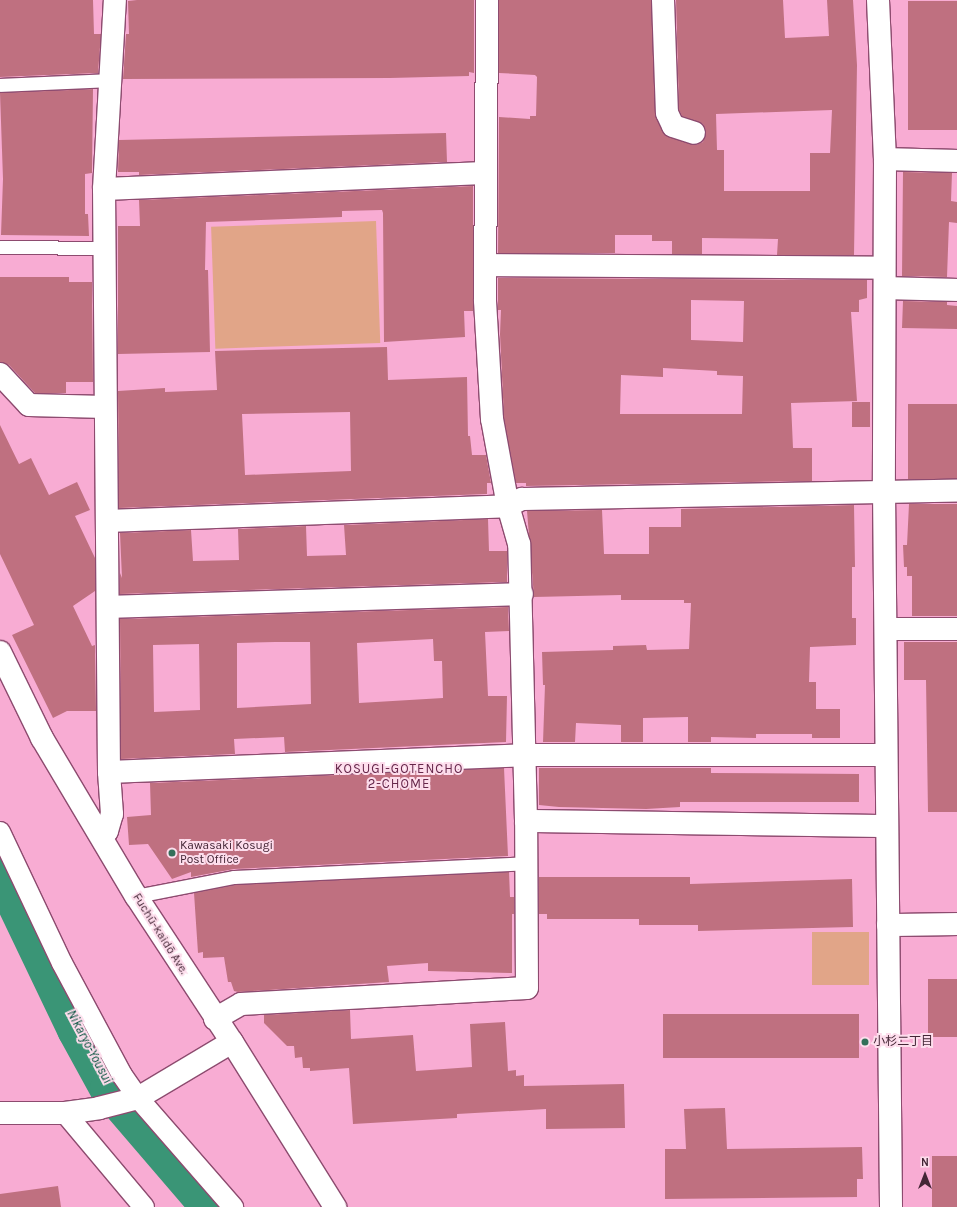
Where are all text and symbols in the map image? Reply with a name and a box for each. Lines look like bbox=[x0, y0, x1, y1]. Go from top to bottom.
district label: KOSUGI-GOTENCHO 2-CHOME bbox=[335, 762, 463, 793]
place label: Kawasaki Kosugi Post Office bbox=[180, 839, 273, 867]
marker: Kawasaki Kosugi Post Office bbox=[167, 848, 177, 858]
street label: Fuchū-kaidō Ave. bbox=[129, 891, 191, 977]
water label: Nikaryo-Yousui bbox=[63, 1008, 115, 1086]
place label: 小杉二丁目 bbox=[873, 1035, 933, 1049]
marker: 小杉二丁目 bbox=[860, 1037, 870, 1047]
north arrow bbox=[905, 1155, 945, 1195]
text: N bbox=[921, 1156, 929, 1169]

